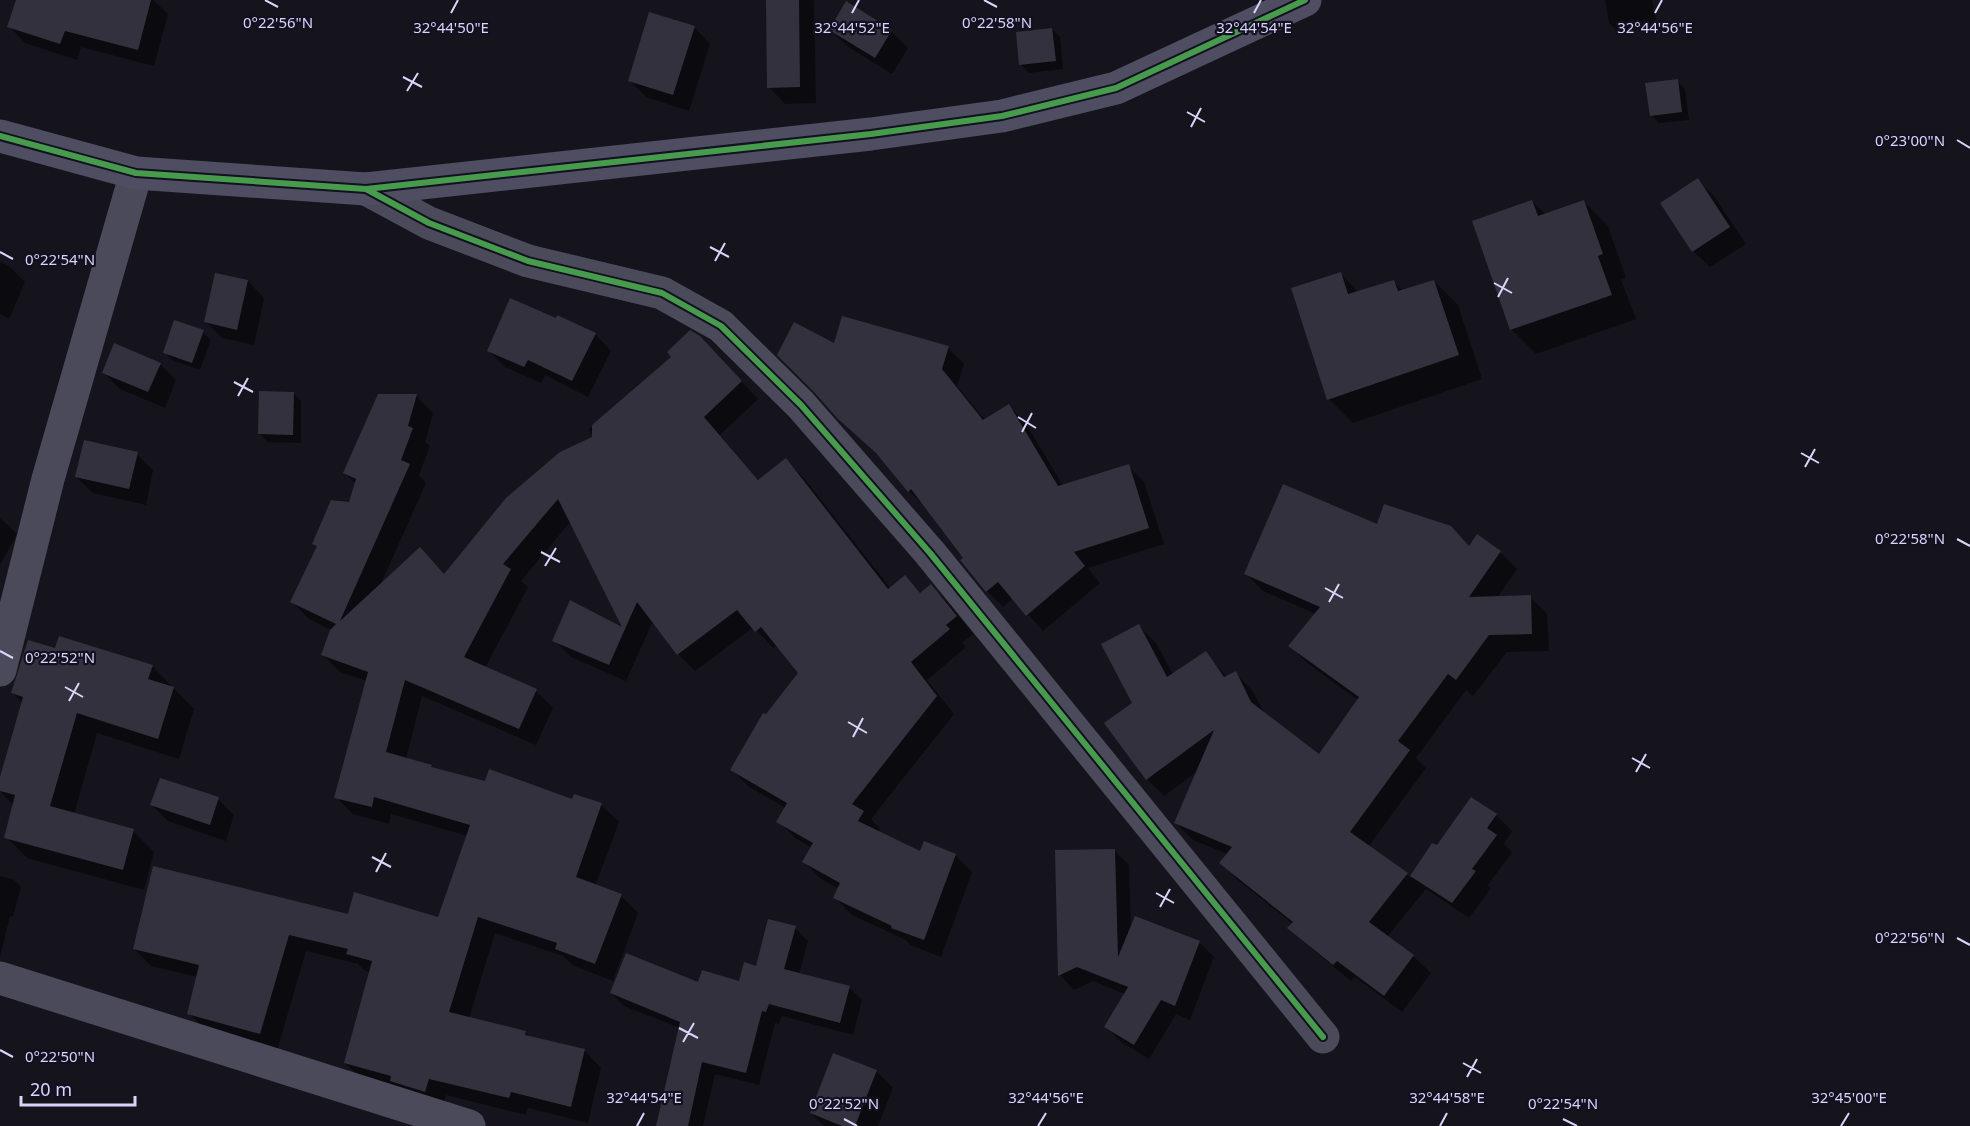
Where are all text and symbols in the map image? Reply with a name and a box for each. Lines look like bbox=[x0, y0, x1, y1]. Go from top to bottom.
text: 0°22'56"N bbox=[243, 12, 313, 32]
text: 0°22'58"N bbox=[962, 12, 1032, 32]
text: 32°44'50"E bbox=[413, 17, 489, 37]
text: 32°44'52"E bbox=[814, 17, 890, 37]
text: 32°44'54"E bbox=[1216, 17, 1292, 37]
text: 32°44'56"E bbox=[1617, 17, 1693, 37]
text: 0°23'00"N bbox=[1875, 130, 1945, 150]
text: 0°22'54"N bbox=[25, 249, 95, 269]
text: 0°22'58"N bbox=[1875, 528, 1945, 548]
text: 0°22'52"N bbox=[25, 647, 95, 667]
text: 0°22'56"N bbox=[1875, 927, 1945, 947]
text: 0°22'50"N bbox=[25, 1046, 95, 1066]
scale bar bbox=[21, 1069, 135, 1107]
text: 20 m bbox=[30, 1077, 72, 1101]
text: 32°44'54"E bbox=[606, 1087, 682, 1107]
text: 32°44'56"E bbox=[1008, 1087, 1084, 1107]
text: 32°44'58"E bbox=[1409, 1087, 1485, 1107]
text: 32°45'00"E bbox=[1811, 1087, 1887, 1107]
text: 0°22'52"N bbox=[809, 1093, 879, 1113]
text: 0°22'54"N bbox=[1528, 1093, 1598, 1113]

